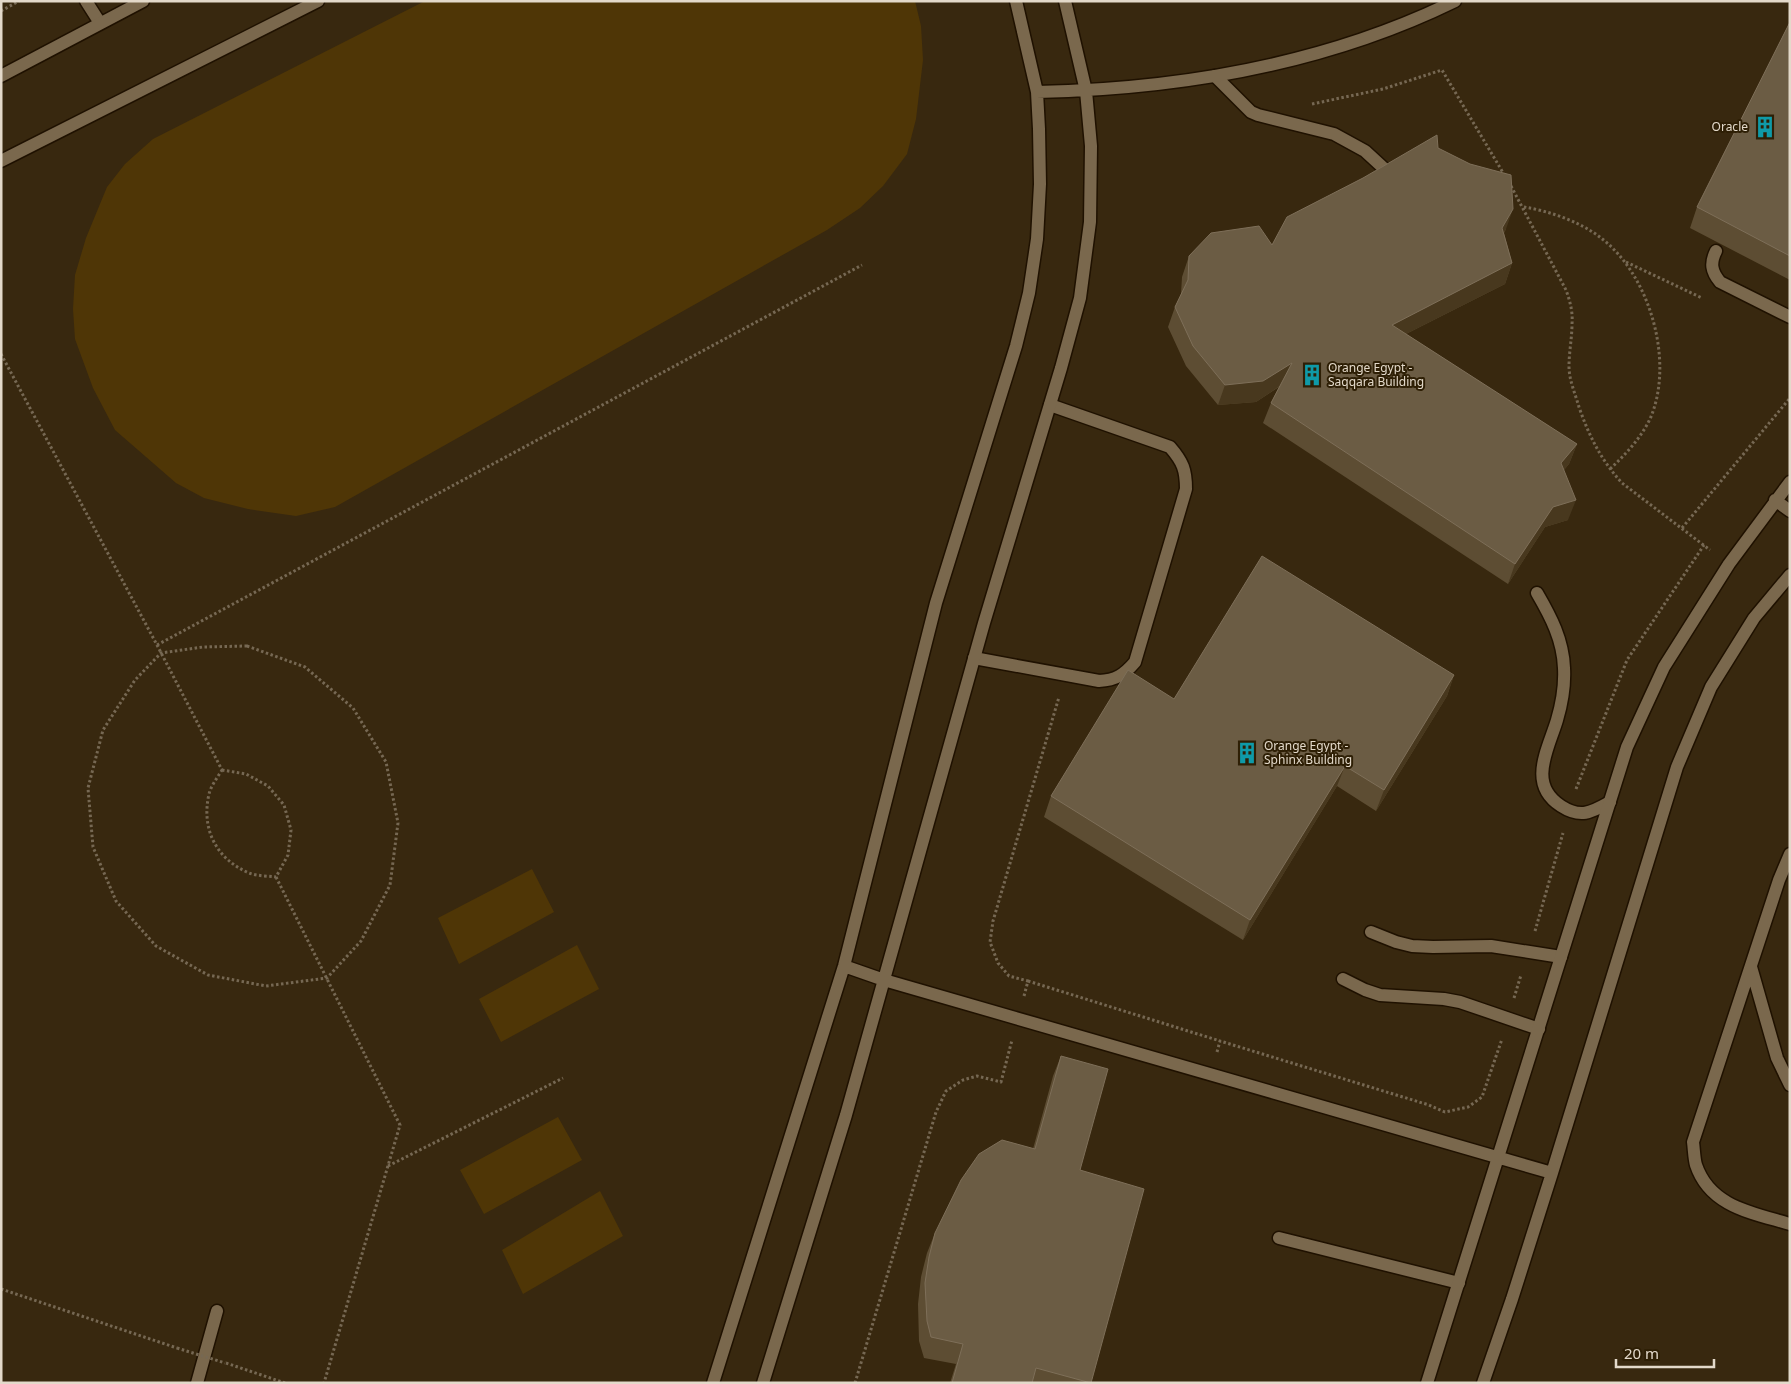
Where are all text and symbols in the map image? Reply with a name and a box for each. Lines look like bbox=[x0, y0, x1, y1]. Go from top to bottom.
building icon: Oracle bbox=[1752, 114, 1778, 140]
place label: Oracle bbox=[1712, 118, 1748, 135]
place label: Orange Egypt - Saqqara Building bbox=[1328, 359, 1424, 390]
building icon: Orange Egypt - Saqqara Building bbox=[1299, 362, 1325, 388]
place label: Orange Egypt - Sphinx Building bbox=[1264, 737, 1352, 768]
building icon: Orange Egypt - Sphinx Building bbox=[1234, 740, 1260, 766]
scale bar bbox=[1616, 1336, 1714, 1368]
text: 20 m bbox=[1624, 1343, 1659, 1363]

